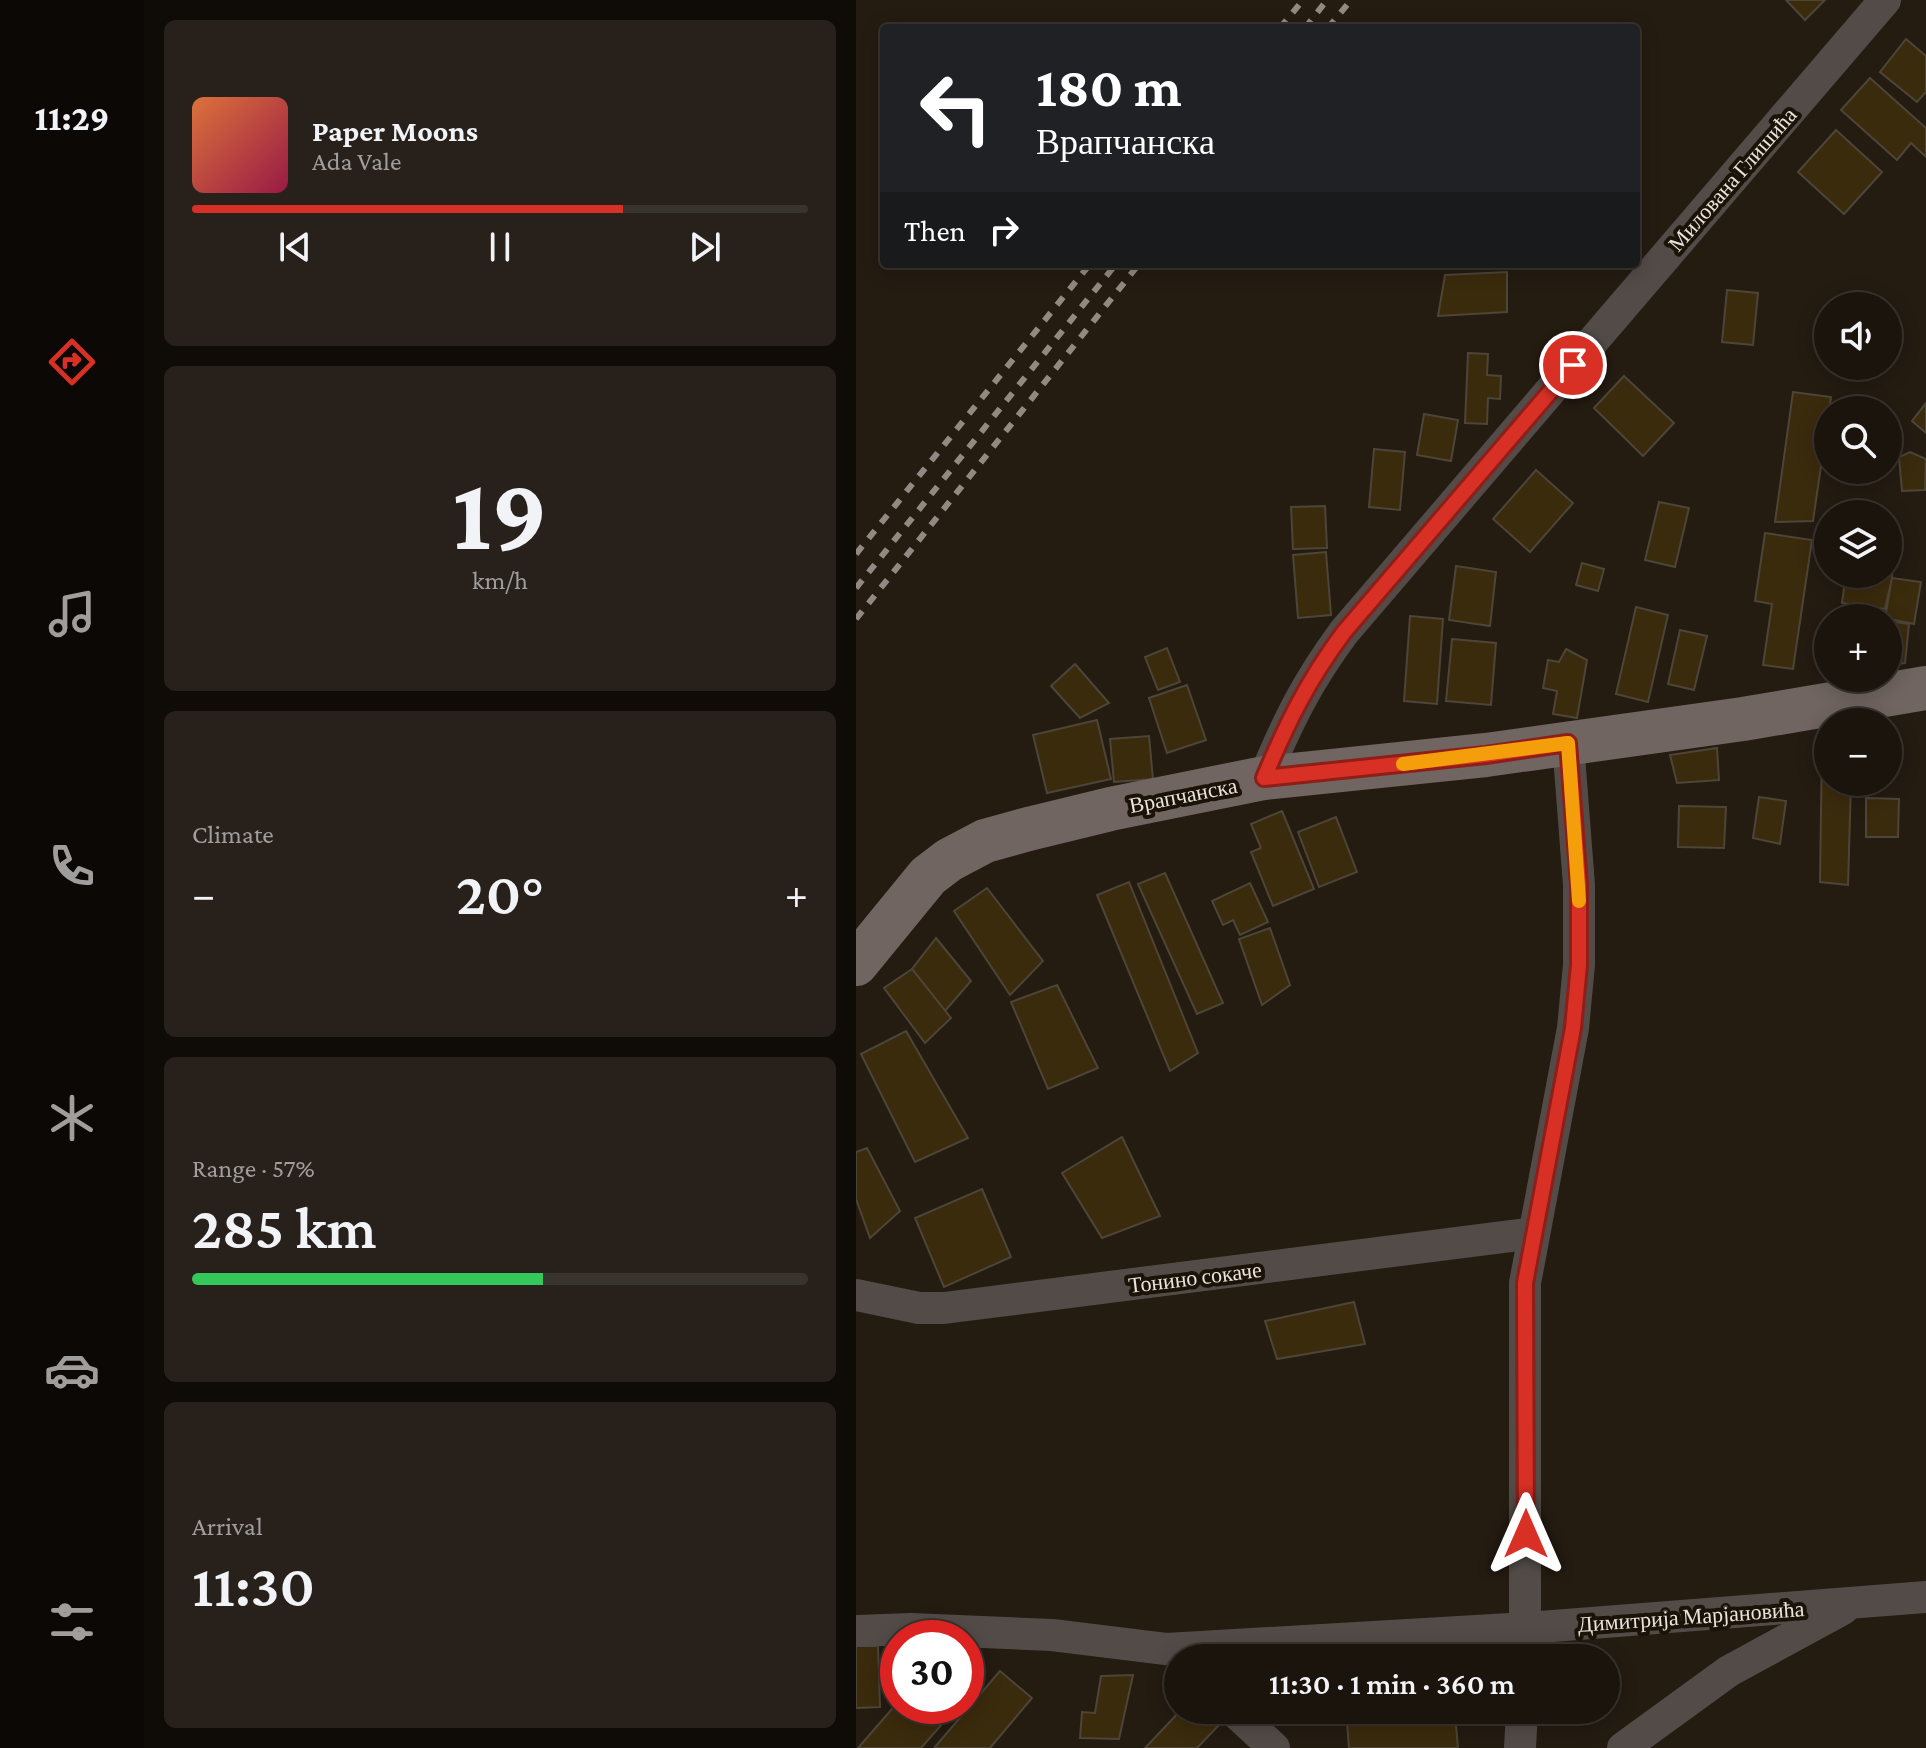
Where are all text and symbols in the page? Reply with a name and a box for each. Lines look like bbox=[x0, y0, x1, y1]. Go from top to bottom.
icon: left bbox=[904, 56, 1008, 160]
text: 180 m bbox=[1036, 56, 1182, 118]
text: 11:29 bbox=[35, 98, 109, 138]
street label: Милована Глишића bbox=[1663, 102, 1802, 256]
text: Paper Moons bbox=[312, 114, 478, 147]
text: Врапчанска bbox=[1036, 122, 1215, 162]
text: Ada Vale bbox=[312, 147, 401, 176]
icon: right bbox=[982, 208, 1026, 252]
text: Then bbox=[904, 214, 966, 247]
icon: previous bbox=[273, 225, 317, 269]
icon: pause bbox=[478, 225, 522, 269]
icon: next bbox=[683, 225, 727, 269]
map controls bbox=[1814, 292, 1902, 796]
button: sound bbox=[1814, 292, 1902, 380]
pin bbox=[1539, 331, 1607, 399]
icon: directions bbox=[44, 334, 100, 390]
icon: arrive bbox=[1551, 343, 1595, 387]
button: search bbox=[1814, 396, 1902, 484]
text: 19 bbox=[452, 456, 548, 571]
button: layers bbox=[1814, 500, 1902, 588]
text: km/h bbox=[472, 566, 528, 595]
icon: music bbox=[44, 586, 100, 642]
button: + bbox=[1814, 604, 1902, 692]
button: − bbox=[1814, 708, 1902, 796]
street label: Врапчанска bbox=[1127, 773, 1239, 818]
text: Climate bbox=[192, 820, 274, 849]
icon: phone bbox=[44, 838, 100, 894]
text: 20° bbox=[456, 860, 544, 927]
text: − bbox=[192, 870, 215, 918]
text: + bbox=[785, 870, 808, 918]
icon: climate bbox=[44, 1090, 100, 1146]
text: Range · 57% bbox=[192, 1154, 315, 1183]
text: 285 km bbox=[192, 1194, 377, 1261]
street label: Тонино сокаче bbox=[1127, 1257, 1263, 1298]
icon: car bbox=[44, 1342, 100, 1398]
position arrow bbox=[1484, 1492, 1568, 1576]
text: Arrival bbox=[192, 1512, 263, 1541]
text: 11:30 bbox=[192, 1552, 315, 1619]
icon: filters bbox=[44, 1594, 100, 1650]
street label: Димитрија Марјановића bbox=[1577, 1596, 1805, 1637]
speed limit sign: 30 bbox=[880, 1620, 984, 1724]
text: 11:30 · 1 min · 360 m bbox=[1269, 1667, 1515, 1700]

